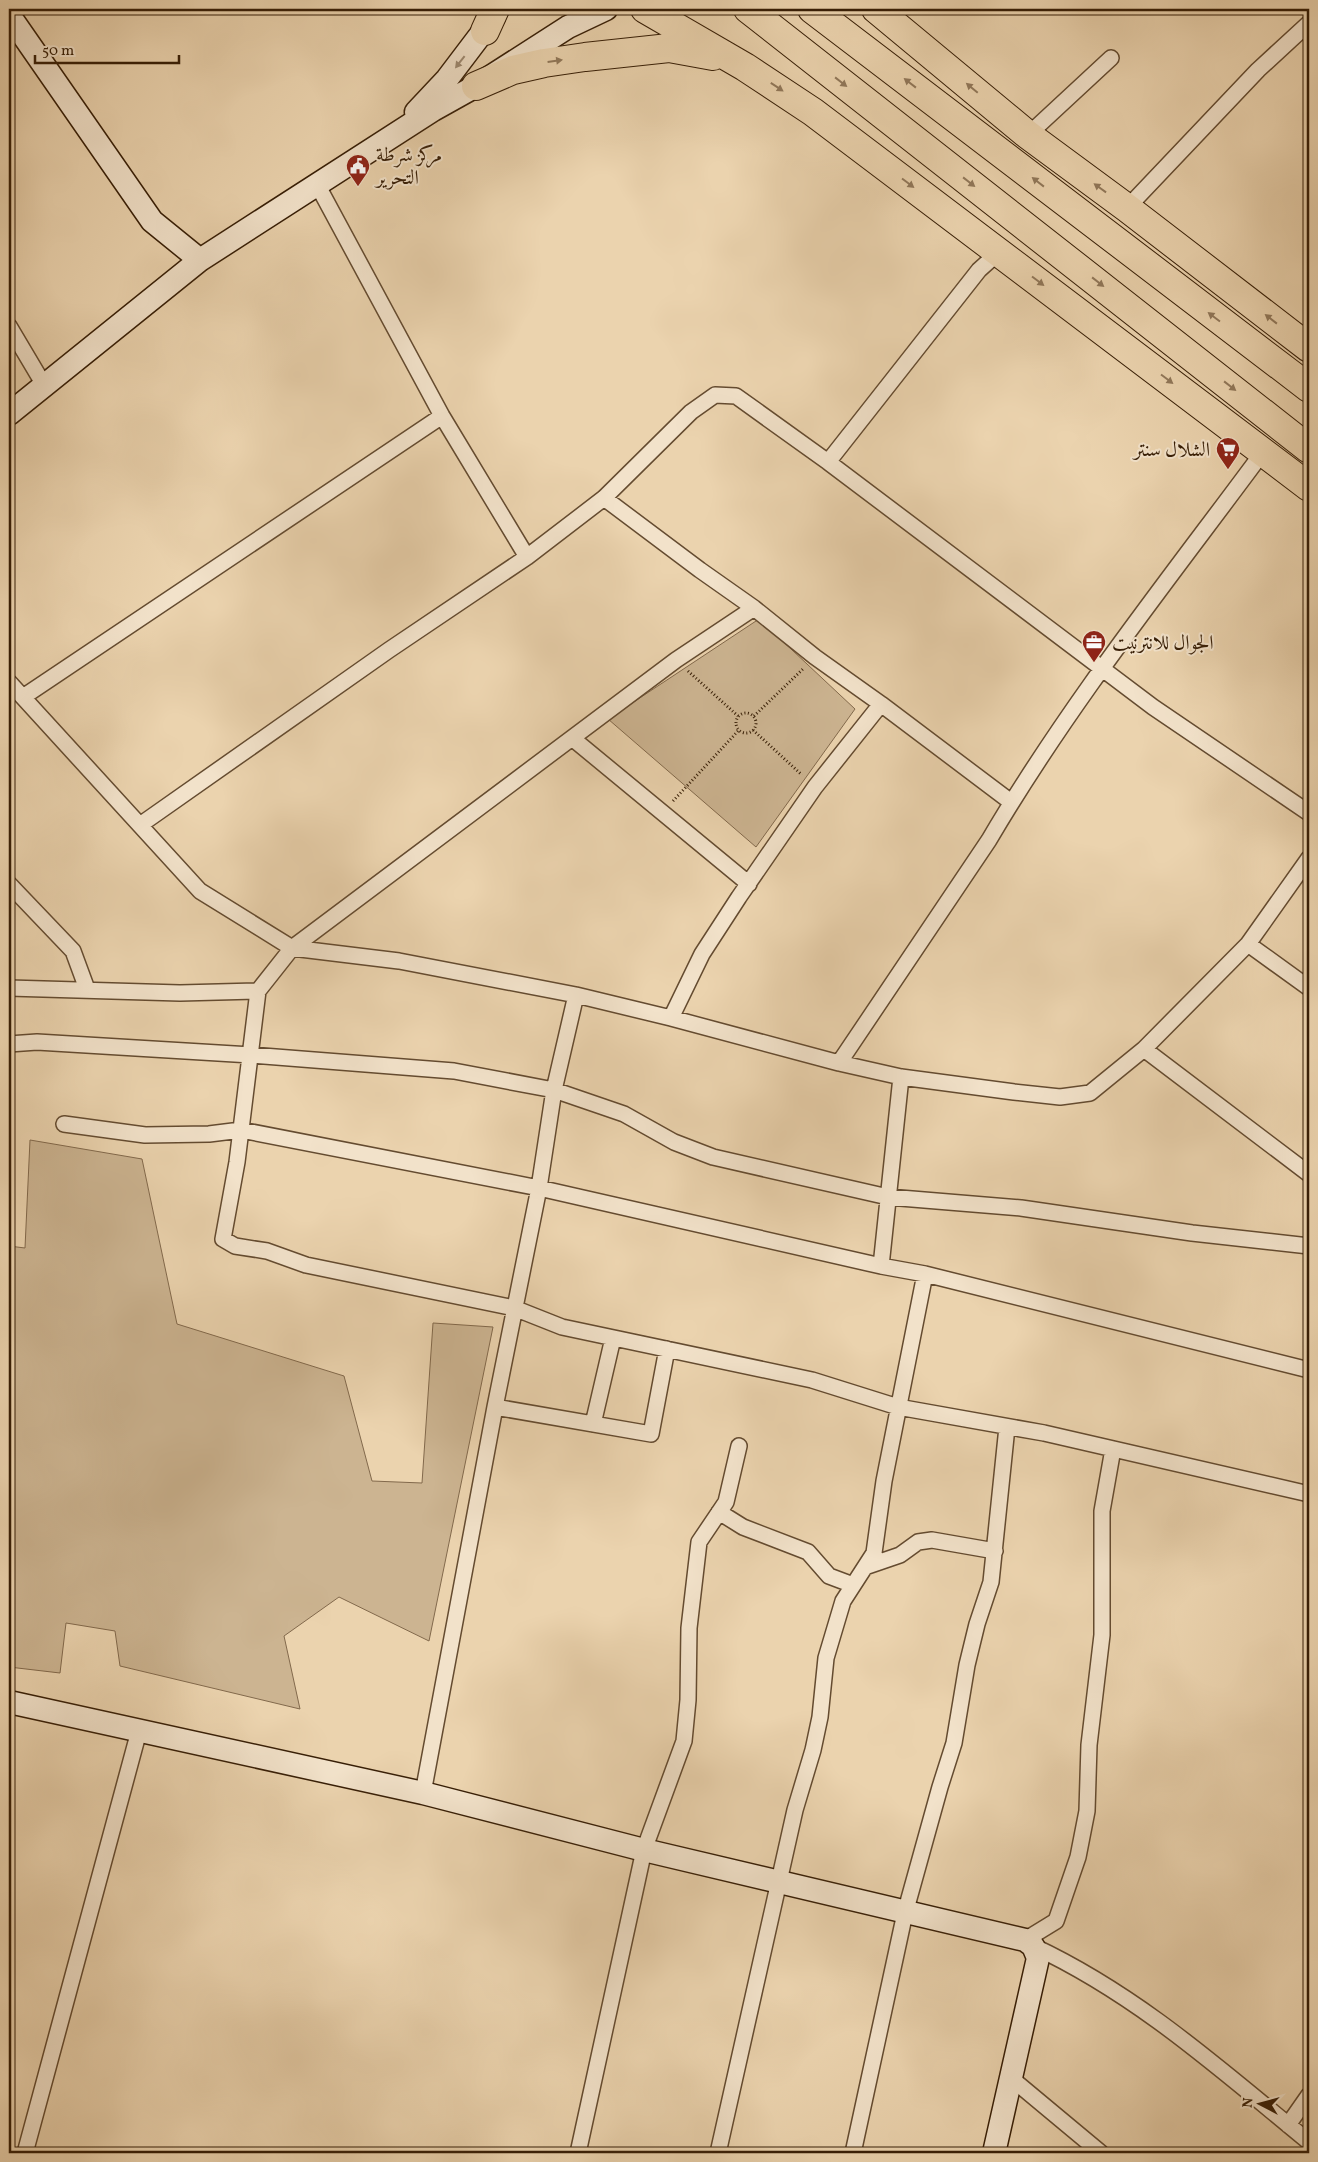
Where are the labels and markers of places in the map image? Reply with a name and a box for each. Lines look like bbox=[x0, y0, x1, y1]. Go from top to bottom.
place label: مركز شرطة التحرير bbox=[374, 142, 442, 193]
public building icon: مركز شرطة التحرير bbox=[345, 153, 371, 187]
supermarket icon: الشلال سنتر bbox=[1215, 436, 1241, 470]
place label: الشلال سنتر bbox=[1132, 437, 1210, 465]
office icon: الجوال للانترنيت bbox=[1081, 629, 1107, 663]
place label: الجوال للانترنيت bbox=[1112, 630, 1214, 658]

